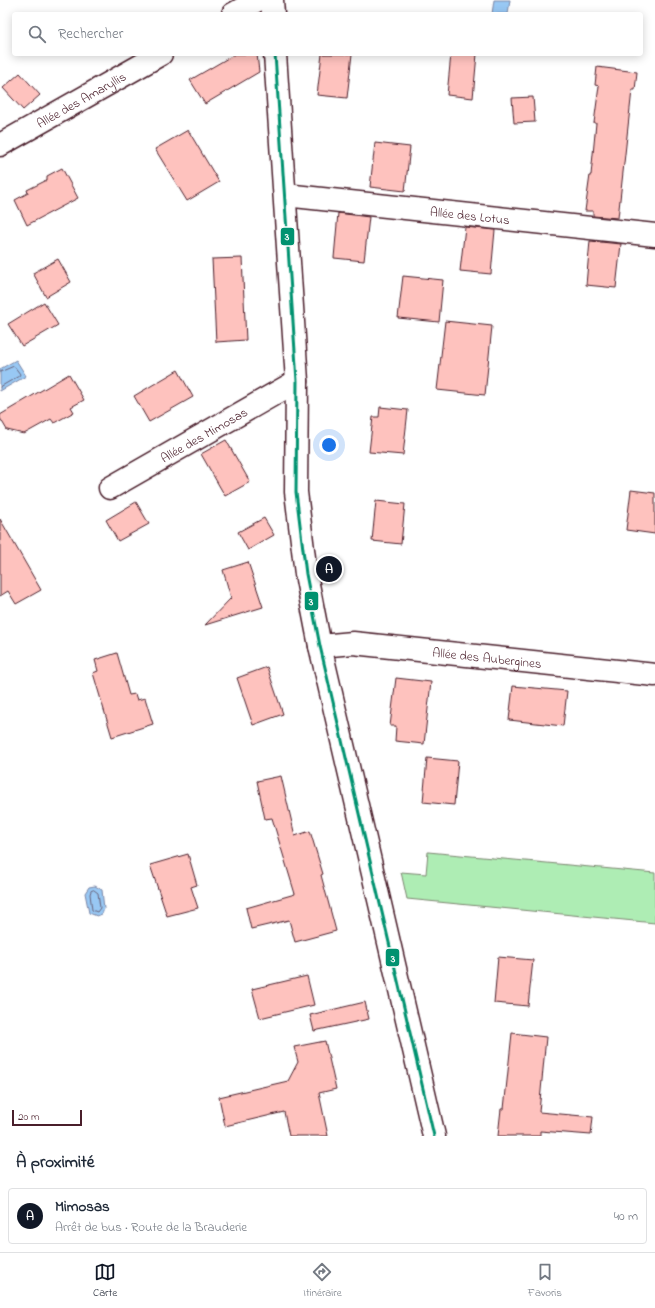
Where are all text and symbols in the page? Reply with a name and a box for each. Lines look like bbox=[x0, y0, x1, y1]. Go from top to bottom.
search box bbox=[12, 12, 643, 56]
icon: search bbox=[26, 23, 48, 45]
text: Rechercher bbox=[58, 23, 123, 45]
street label: Allée des Amaryllis bbox=[33, 67, 130, 133]
street label: Allée des Lotus bbox=[429, 203, 511, 230]
line badge: 3 bbox=[280, 227, 295, 246]
text: 3 bbox=[284, 229, 290, 245]
street label: Allée des Mimosas bbox=[157, 403, 252, 468]
your location bbox=[319, 435, 339, 455]
pin: A bbox=[316, 554, 342, 584]
line badge: 3 bbox=[304, 591, 319, 611]
text: 3 bbox=[308, 594, 314, 610]
street label: Allée des Aubergines bbox=[431, 643, 543, 674]
line badge: 3 bbox=[385, 948, 400, 967]
text: 3 bbox=[390, 951, 396, 967]
scale bar bbox=[12, 1108, 82, 1127]
text: 20 m bbox=[18, 1109, 40, 1125]
text: À proximité bbox=[16, 1150, 94, 1175]
text: Mimosas bbox=[55, 1196, 110, 1218]
text: A bbox=[26, 1207, 34, 1226]
text: 40 m bbox=[614, 1207, 638, 1226]
text: Arrêt de bus · Route de la Brauderie bbox=[55, 1218, 247, 1237]
tab: Carte bbox=[93, 1261, 117, 1301]
tab: Itinéraire bbox=[303, 1261, 342, 1301]
tab: Favoris bbox=[528, 1261, 562, 1301]

